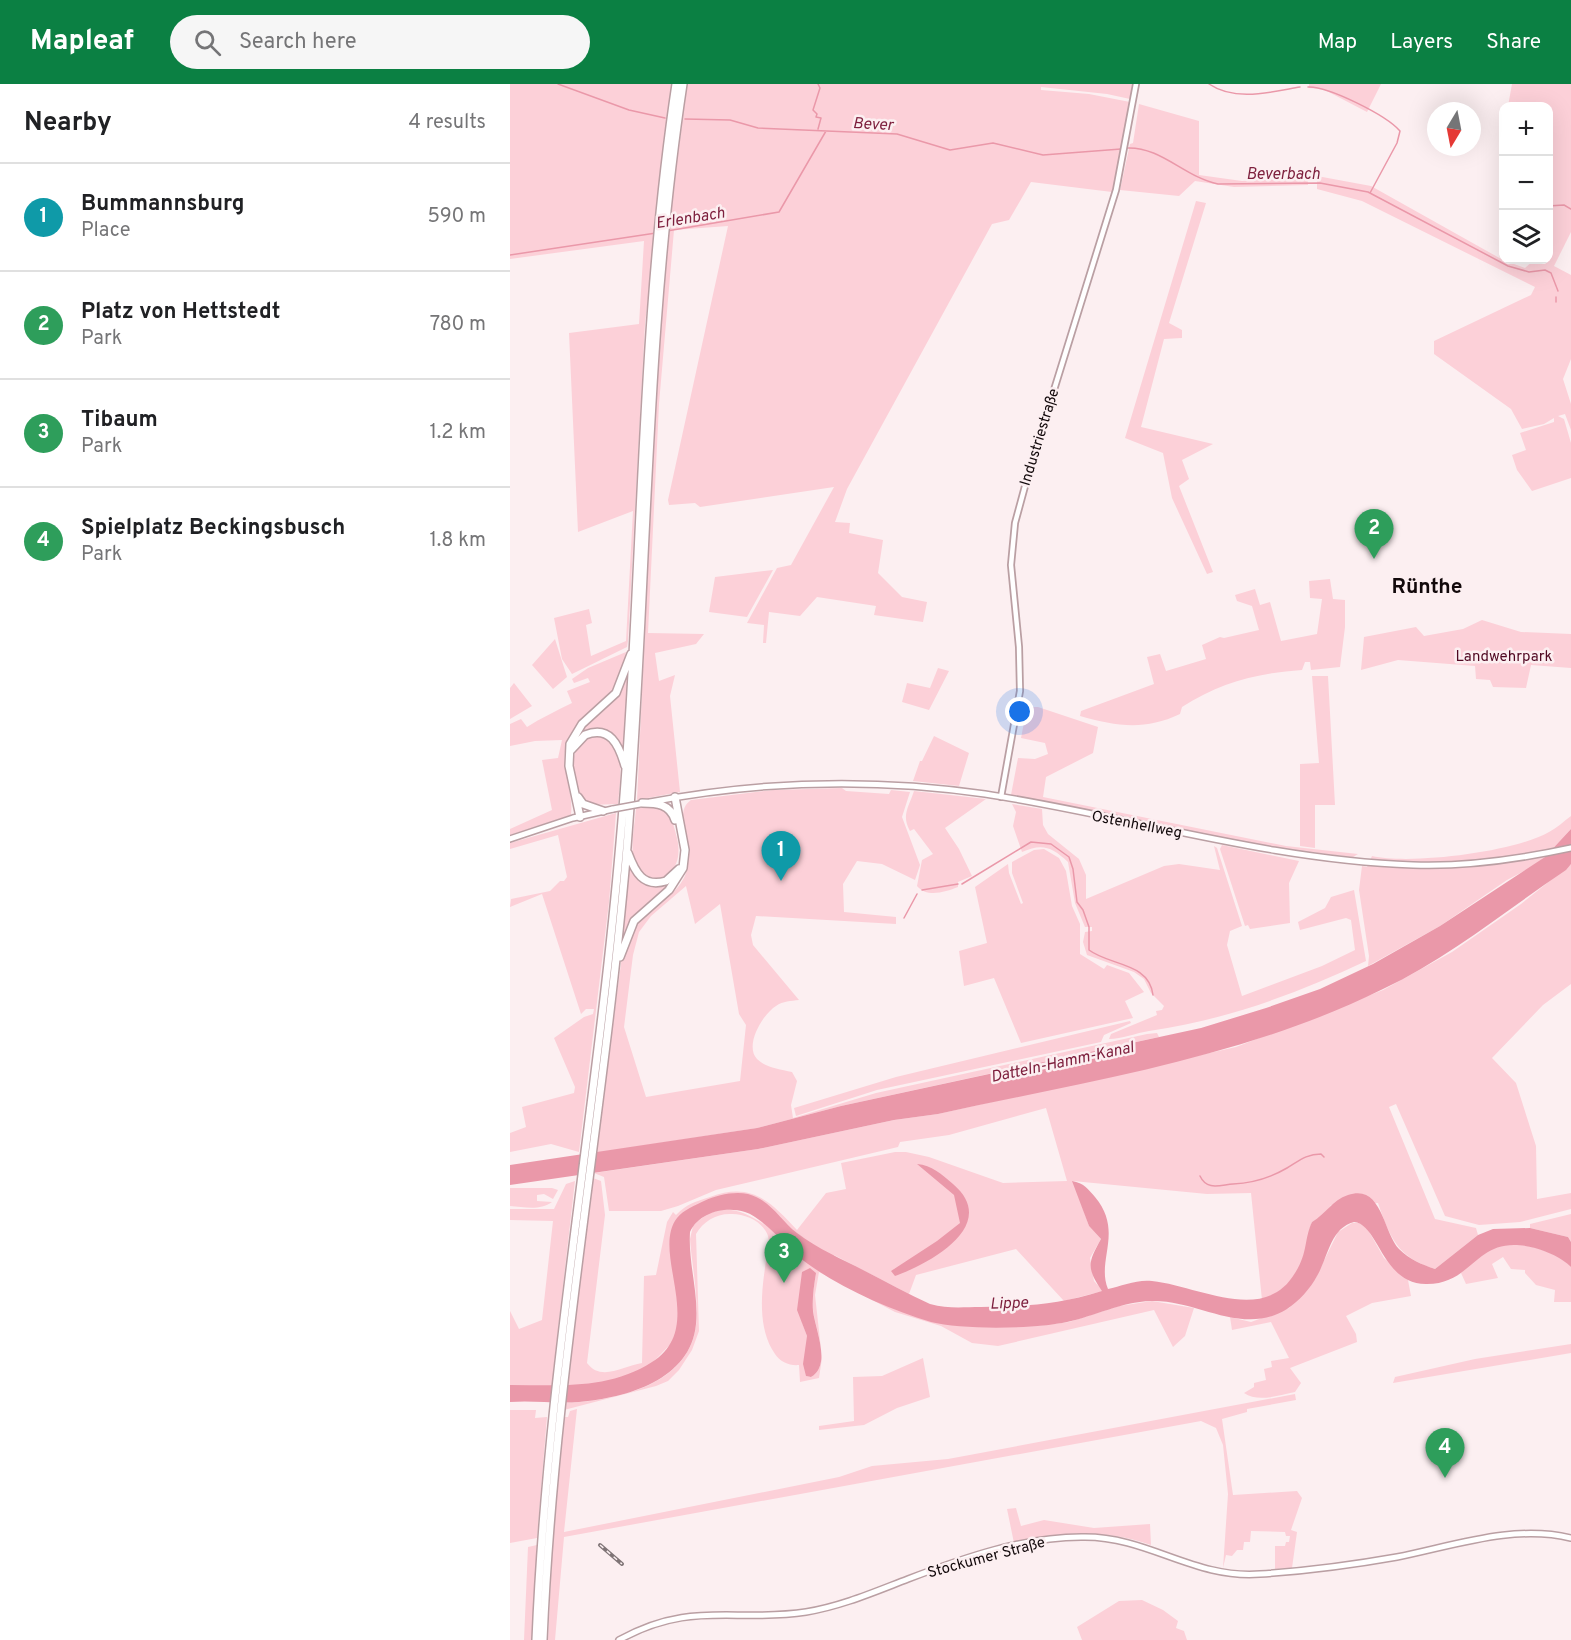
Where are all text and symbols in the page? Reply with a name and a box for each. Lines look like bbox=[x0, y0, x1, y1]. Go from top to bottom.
search box bbox=[170, 15, 590, 69]
text: Mapleaf bbox=[30, 24, 134, 60]
icon: search bbox=[191, 26, 224, 59]
text: Search here bbox=[239, 29, 357, 56]
text: Map bbox=[1318, 29, 1357, 56]
text: Layers bbox=[1390, 29, 1453, 56]
text: Share bbox=[1486, 29, 1541, 56]
north arrow bbox=[1427, 102, 1481, 156]
map controls bbox=[1499, 102, 1553, 264]
button: + bbox=[1499, 102, 1553, 156]
text: Nearby bbox=[24, 107, 112, 140]
text: 4 results bbox=[409, 110, 486, 136]
water label: Bever bbox=[852, 114, 895, 136]
button: − bbox=[1499, 156, 1553, 210]
water label: Beverbach bbox=[1246, 165, 1320, 185]
text: Bummannsburg bbox=[81, 191, 244, 218]
text: 1 bbox=[40, 204, 48, 230]
text: 590 m bbox=[428, 204, 486, 230]
water label: Erlenbach bbox=[654, 204, 727, 234]
button: layers bbox=[1499, 210, 1553, 264]
text: Place bbox=[81, 218, 131, 244]
text: Platz von Hettstedt bbox=[81, 299, 280, 326]
text: 2 bbox=[37, 312, 50, 338]
text: 780 m bbox=[430, 312, 486, 338]
text: Park bbox=[81, 326, 122, 352]
street label: Industriestraße bbox=[1017, 386, 1064, 488]
text: Tibaum bbox=[81, 407, 158, 434]
text: 3 bbox=[38, 420, 50, 446]
text: 1.2 km bbox=[430, 420, 486, 446]
text: Park bbox=[81, 434, 122, 460]
pin: 2 bbox=[1354, 510, 1394, 559]
text: Spielplatz Beckingsbusch bbox=[81, 515, 345, 542]
text: 4 bbox=[37, 528, 50, 554]
text: 1.8 km bbox=[430, 528, 486, 554]
text: Park bbox=[81, 542, 122, 568]
district label: Rünthe bbox=[1391, 574, 1463, 601]
park label: Landwehrpark bbox=[1455, 648, 1553, 667]
your location bbox=[1005, 697, 1034, 726]
street label: Ostenhellweg bbox=[1090, 807, 1183, 844]
pin: 1 bbox=[762, 832, 800, 881]
water label: Datteln-Hamm-Kanal bbox=[989, 1038, 1137, 1088]
pin: 3 bbox=[764, 1234, 804, 1283]
water label: Lippe bbox=[990, 1293, 1029, 1315]
pin: 4 bbox=[1426, 1428, 1464, 1478]
street label: Stockumer Straße bbox=[926, 1534, 1047, 1583]

